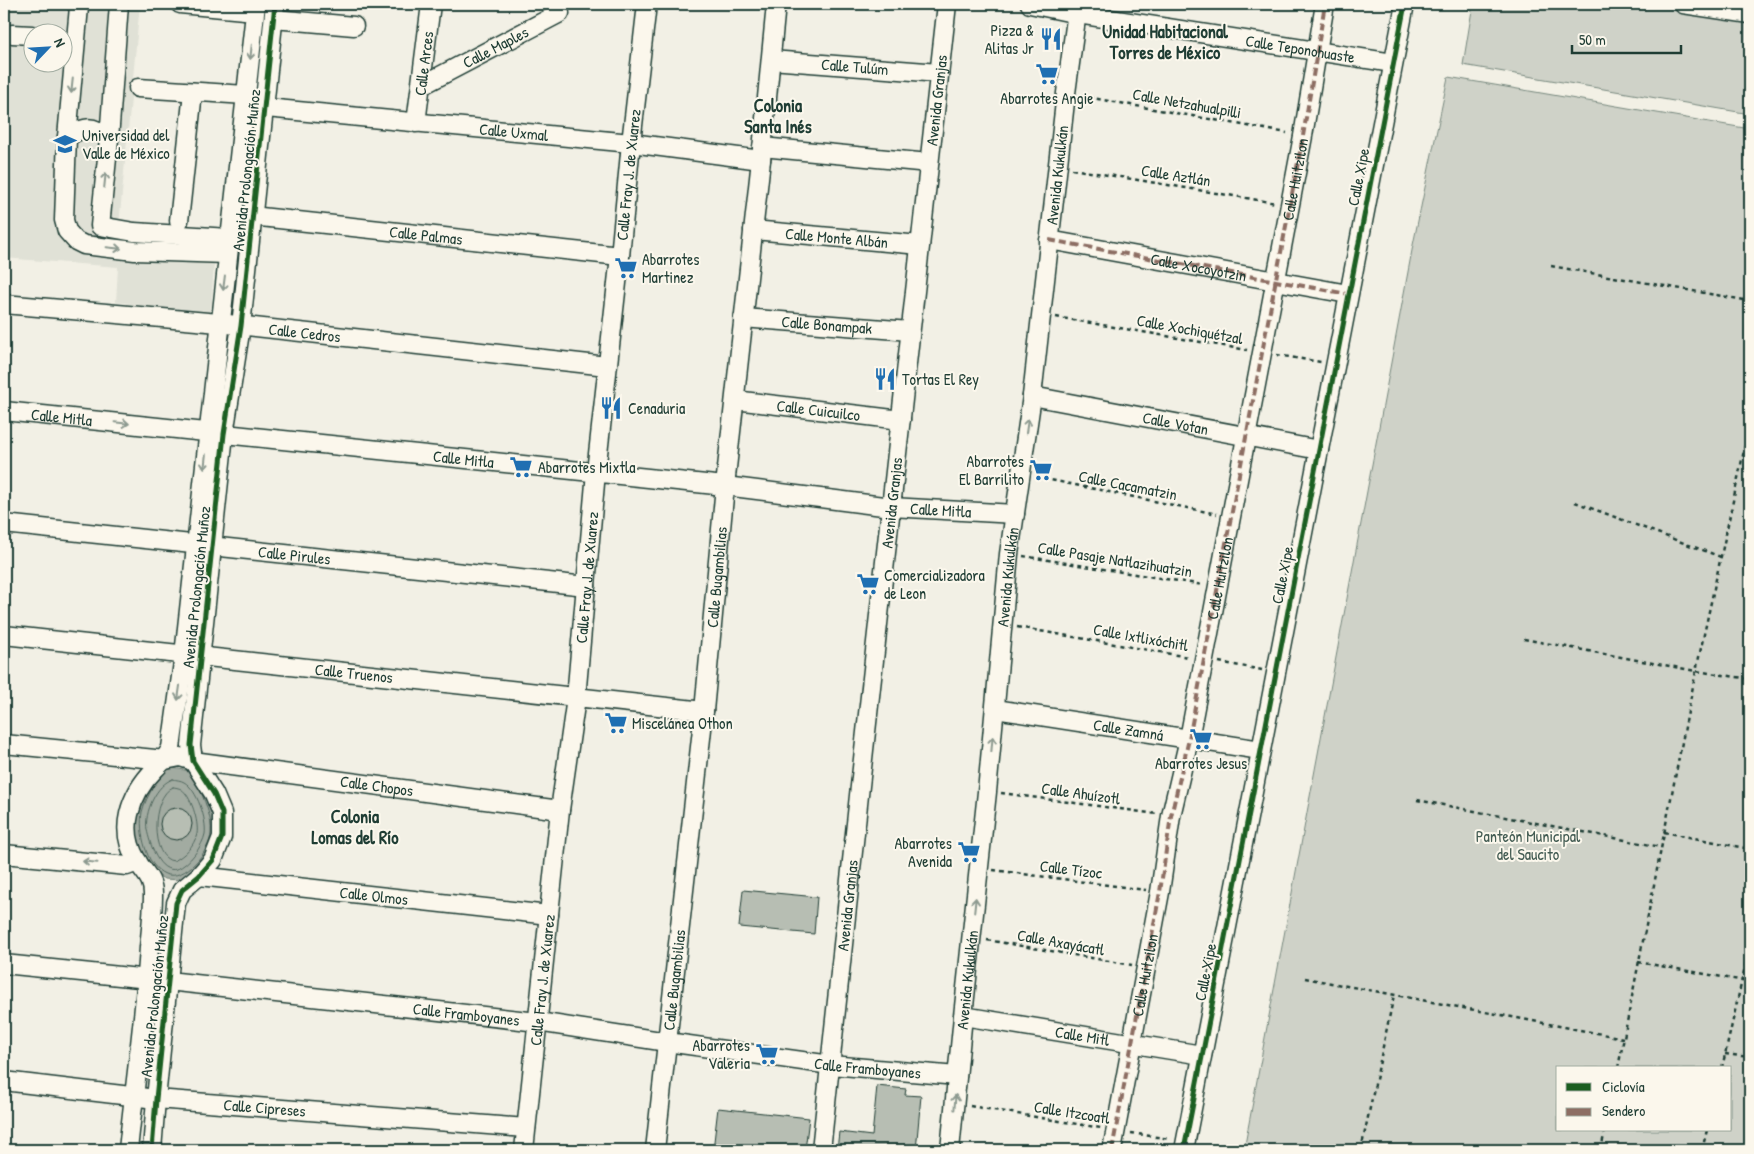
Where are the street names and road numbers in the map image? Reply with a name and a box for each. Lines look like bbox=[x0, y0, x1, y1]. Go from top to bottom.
street label: Calle Maples bbox=[459, 21, 532, 73]
street label: Calle Teponohuaste bbox=[1244, 29, 1357, 68]
street label: Calle Arces bbox=[409, 30, 438, 97]
street label: Calle Tulúm bbox=[820, 53, 889, 80]
street label: Avenida Granjas bbox=[920, 54, 952, 147]
street label: Calle Netzahualpilli bbox=[1131, 83, 1243, 123]
street label: Avenida Prolongación Muñoz bbox=[227, 88, 265, 252]
street label: Calle Fray J. de Xuarez bbox=[611, 108, 646, 241]
street label: Calle Uxmal bbox=[478, 118, 550, 146]
street label: Avenida Kukulkán bbox=[1040, 124, 1073, 226]
street label: Calle Huitzilon bbox=[1276, 136, 1313, 222]
street label: Calle Xipe bbox=[1342, 146, 1374, 208]
street label: Calle Aztlán bbox=[1140, 159, 1212, 191]
street label: Calle Palmas bbox=[388, 220, 464, 250]
street label: Calle Monte Albán bbox=[784, 222, 889, 253]
street label: Calle Xocoyotzin bbox=[1149, 248, 1248, 286]
street label: Calle Xochiquétzal bbox=[1135, 309, 1246, 349]
street label: Calle Bonampak bbox=[781, 310, 873, 339]
street label: Calle Cedros bbox=[268, 318, 342, 347]
street label: Calle Cuicuilco bbox=[775, 394, 862, 426]
street label: Calle Mitla bbox=[30, 403, 93, 431]
street label: Calle Votan bbox=[1141, 406, 1210, 440]
street label: Calle Mitla bbox=[432, 445, 495, 473]
street label: Avenida Granjas bbox=[876, 456, 907, 549]
street label: Calle Cacamatzin bbox=[1077, 465, 1179, 505]
street label: Calle Mitla bbox=[910, 497, 972, 523]
street label: Avenida Prolongación Muñoz bbox=[177, 505, 215, 669]
street label: Calle Fray J. de Xuarez bbox=[570, 511, 603, 644]
street label: Calle Bugambilias bbox=[701, 526, 732, 629]
street label: Avenida Kukulkán bbox=[991, 526, 1024, 628]
street label: Calle Huitzilon bbox=[1201, 535, 1238, 621]
street label: Calle Pasaje Natlazihuatzin bbox=[1036, 536, 1194, 582]
street label: Calle Pirules bbox=[257, 540, 332, 570]
street label: Calle Xipe bbox=[1266, 544, 1298, 606]
street label: Calle Ixtlixóchitl bbox=[1092, 618, 1191, 656]
street label: Calle Truenos bbox=[314, 658, 394, 688]
street label: Calle Zamná bbox=[1092, 713, 1165, 746]
street label: Calle Chopos bbox=[339, 770, 415, 801]
street label: Calle Ahuízotl bbox=[1040, 777, 1123, 810]
street label: Calle Tízoc bbox=[1039, 854, 1104, 884]
street label: Avenida Granjas bbox=[831, 859, 863, 952]
street label: Calle Olmos bbox=[339, 881, 409, 910]
street label: Calle Fray J. de Xuarez bbox=[524, 913, 560, 1047]
street label: Avenida Prolongación Muñoz bbox=[135, 914, 173, 1078]
street label: Calle Axayácatl bbox=[1016, 923, 1107, 961]
street label: Calle Bugambilias bbox=[657, 928, 691, 1032]
street label: Avenida Kukulkán bbox=[951, 929, 983, 1031]
street label: Calle Huitzilon bbox=[1126, 932, 1163, 1018]
street label: Calle Xipe bbox=[1189, 941, 1221, 1003]
street label: Calle Framboyanes bbox=[412, 997, 521, 1031]
street label: Calle Mitl bbox=[1054, 1020, 1112, 1051]
street label: Calle Framboyanes bbox=[813, 1052, 922, 1084]
street label: Calle Cipreses bbox=[223, 1093, 307, 1122]
street label: Calle Itzcoatl bbox=[1032, 1095, 1112, 1129]

